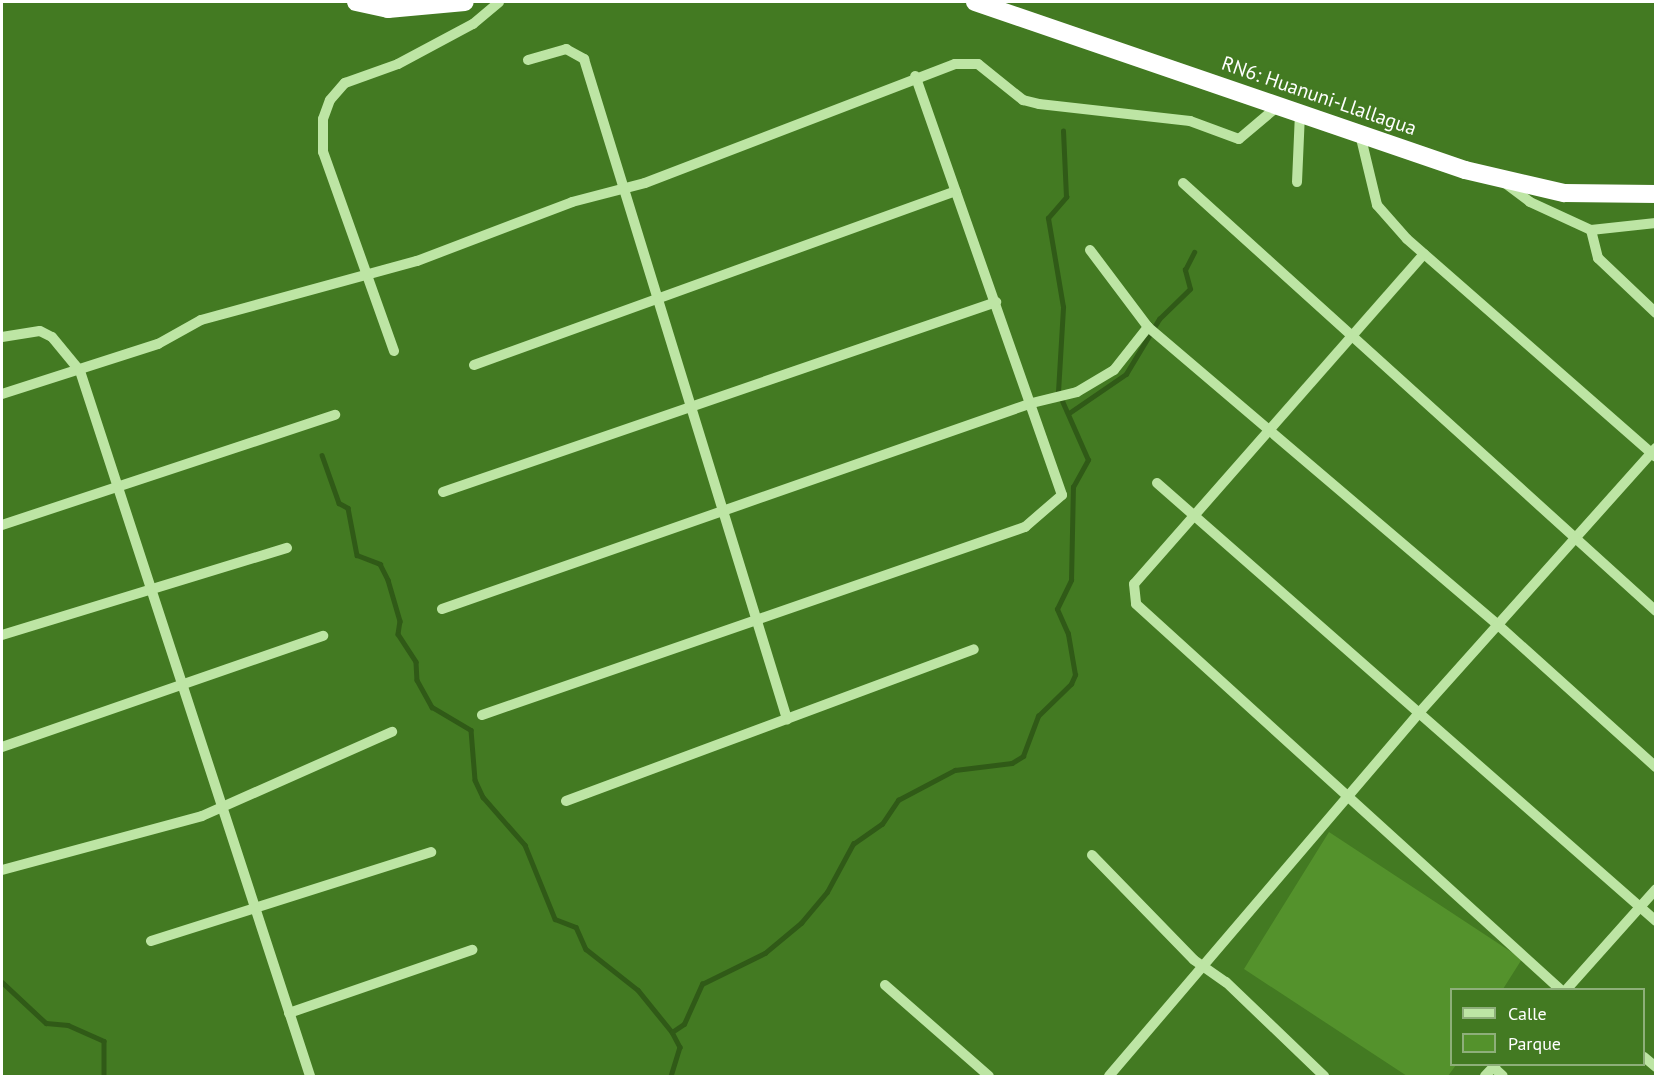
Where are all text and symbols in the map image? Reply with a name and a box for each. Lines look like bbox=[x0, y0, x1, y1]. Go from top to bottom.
street label: RN6: Huanuni-Llallagua bbox=[1218, 51, 1420, 141]
legend bbox=[1450, 988, 1645, 1066]
text: Calle bbox=[1508, 1002, 1547, 1025]
text: Parque bbox=[1508, 1032, 1561, 1055]

